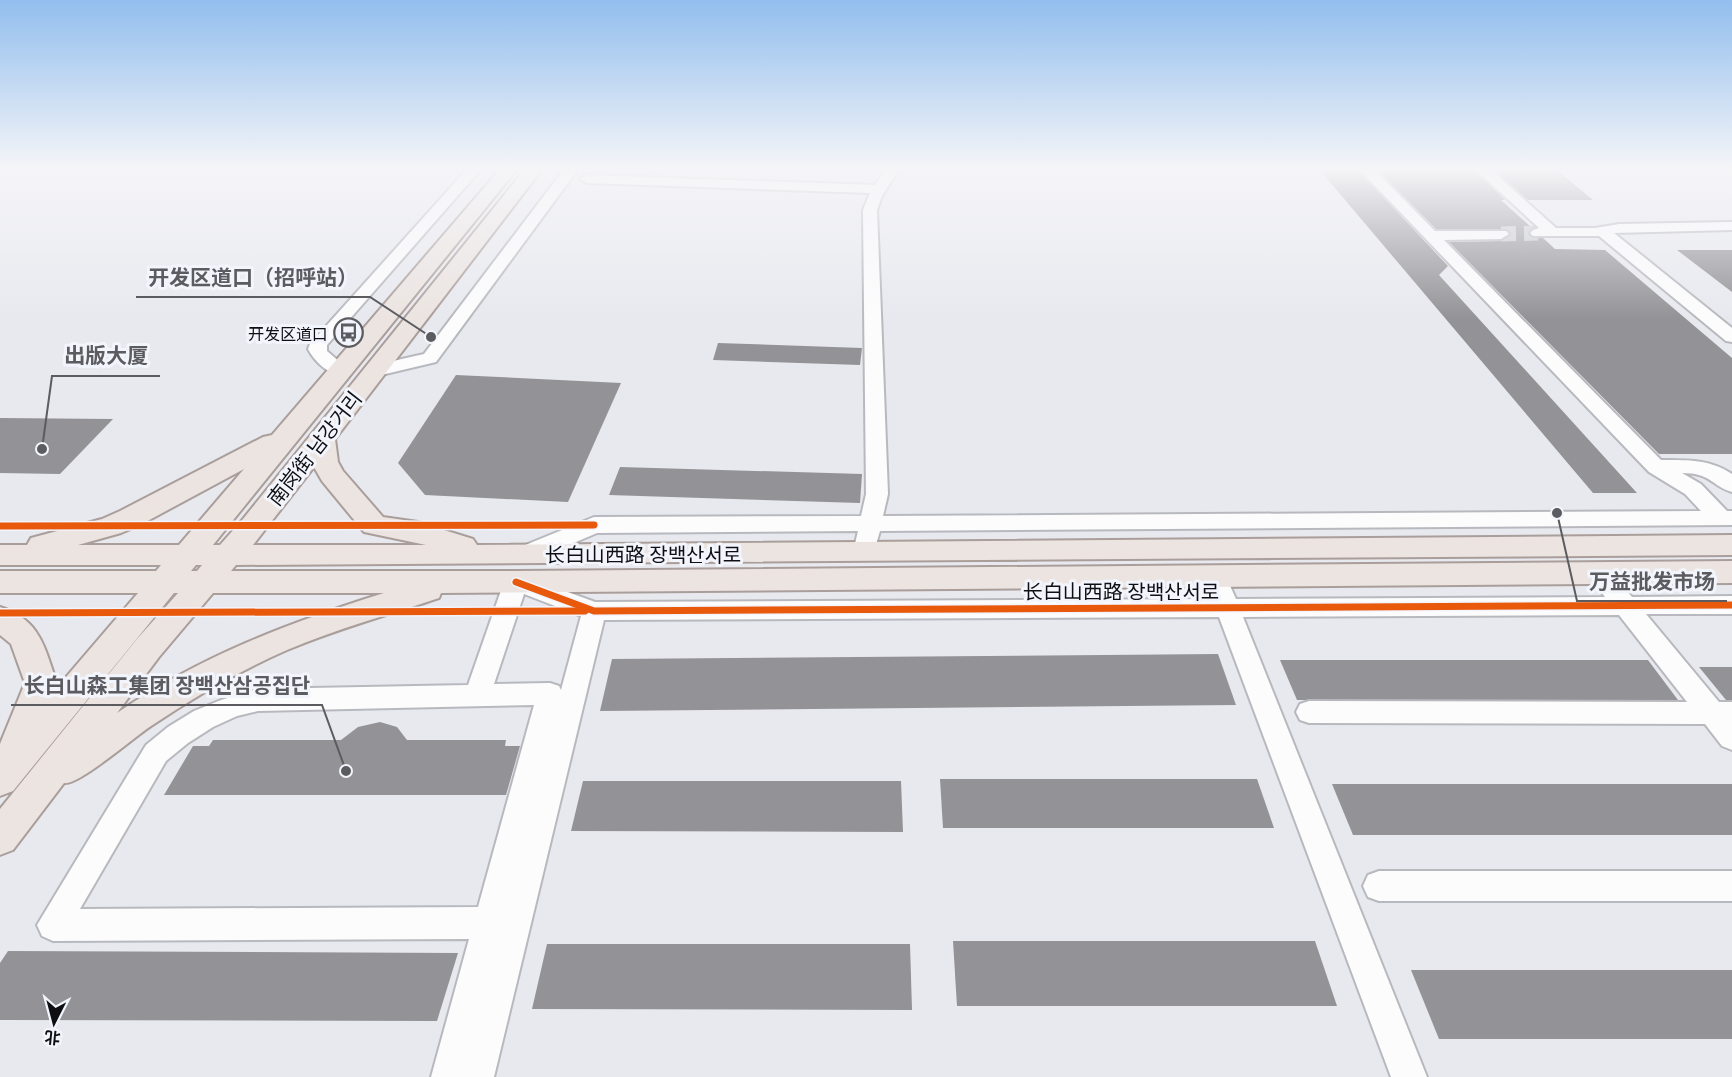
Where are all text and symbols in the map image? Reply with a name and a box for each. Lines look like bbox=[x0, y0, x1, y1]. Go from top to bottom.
callout: 开发区道口（招呼站） bbox=[136, 258, 370, 297]
text: 开发区道口（招呼站） bbox=[148, 264, 358, 289]
bus stop icon: 开发区道口 bbox=[333, 317, 365, 349]
place label: 开发区道口 bbox=[248, 324, 328, 343]
callout: 出版大厦 bbox=[52, 337, 160, 376]
text: 出版大厦 bbox=[64, 342, 148, 367]
street label: 南岗街 남강거리 bbox=[262, 386, 366, 510]
street label: 长白山西路 장백산서로 bbox=[545, 542, 741, 566]
callout: 万益批发市场 bbox=[1577, 562, 1727, 601]
text: 万益批发市场 bbox=[1589, 568, 1715, 593]
street label: 长白山西路 장백산서로 bbox=[1023, 579, 1219, 603]
callout: 长白山森工集团 장백산삼공집단 bbox=[11, 666, 322, 705]
text: 长白山森工集团 장백산삼공집단 bbox=[24, 672, 310, 697]
north arrow bbox=[24, 993, 84, 1053]
text: 北 bbox=[43, 1028, 61, 1049]

